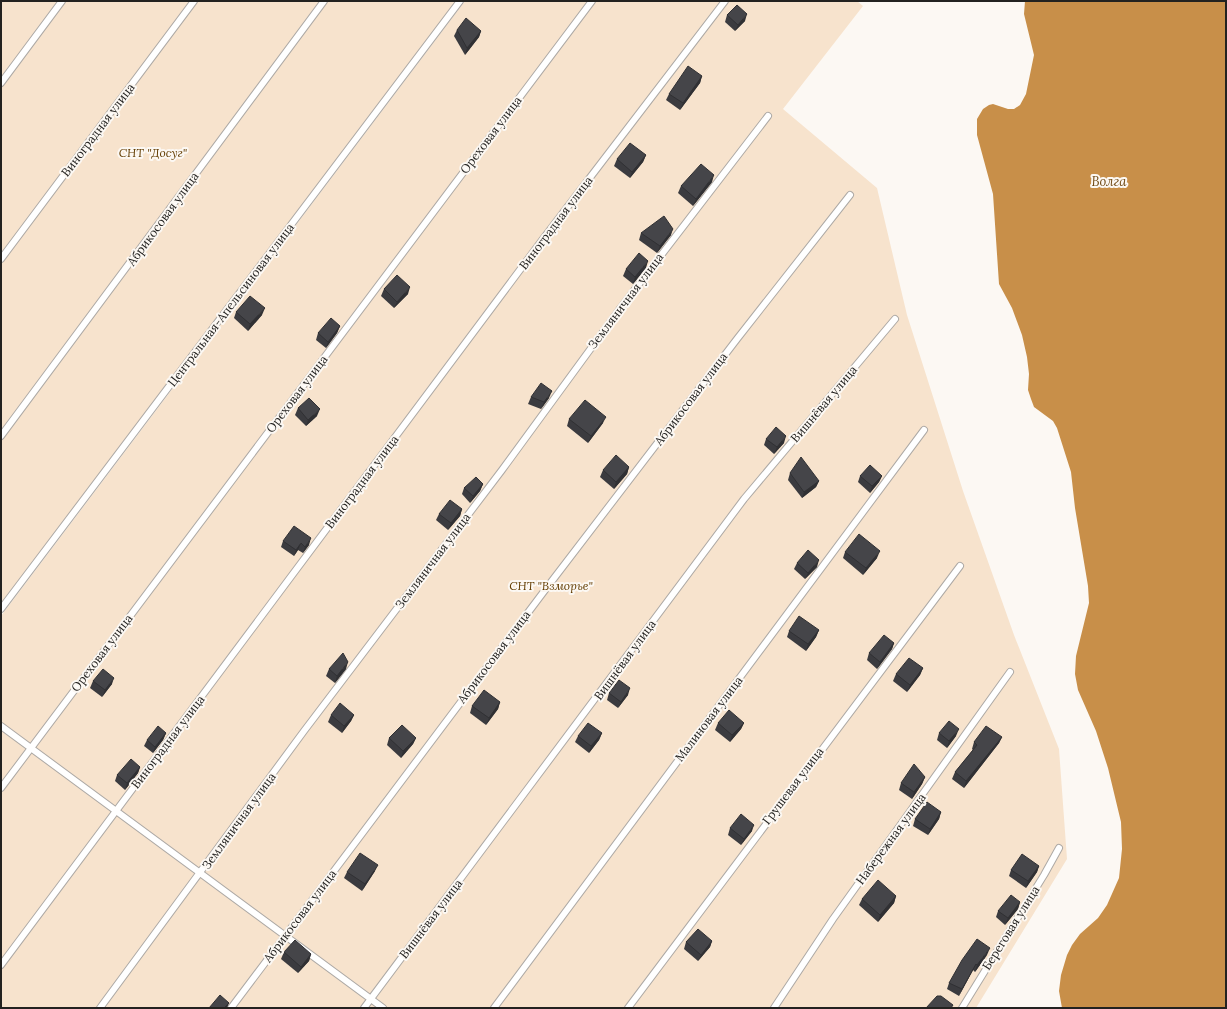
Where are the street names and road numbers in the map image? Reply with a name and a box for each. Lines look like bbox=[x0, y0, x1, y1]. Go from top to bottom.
street label: Виноградная улица bbox=[58, 80, 138, 179]
street label: Ореховая улица bbox=[457, 93, 525, 176]
street label: Абрикосовая улица bbox=[123, 169, 202, 269]
street label: Виноградная улица bbox=[516, 173, 596, 272]
street label: Центральная-Апельсиновая улица bbox=[164, 220, 297, 389]
street label: Земляничная улица bbox=[585, 250, 666, 351]
street label: Абрикосовая улица bbox=[650, 349, 730, 449]
street label: Ореховая улица bbox=[263, 352, 331, 435]
street label: Вишнёвая улица bbox=[787, 362, 860, 445]
street label: Виноградная улица bbox=[322, 432, 402, 531]
street label: Земляничная улица bbox=[392, 510, 473, 611]
street label: Абрикосовая улица bbox=[453, 607, 533, 707]
street label: Ореховая улица bbox=[68, 611, 136, 694]
street label: Вишнёвая улица bbox=[590, 617, 659, 703]
street label: Малиновая улица bbox=[672, 673, 746, 764]
street label: Виноградная улица bbox=[128, 692, 208, 791]
street label: Грушевая улица bbox=[759, 744, 827, 827]
street label: Земляничная улица bbox=[198, 769, 279, 872]
street label: Набережная улица bbox=[852, 790, 929, 887]
street label: Абрикосовая улица bbox=[259, 866, 339, 966]
street label: Вишнёвая улица bbox=[396, 876, 465, 961]
street label: Береговая улица bbox=[979, 883, 1043, 973]

